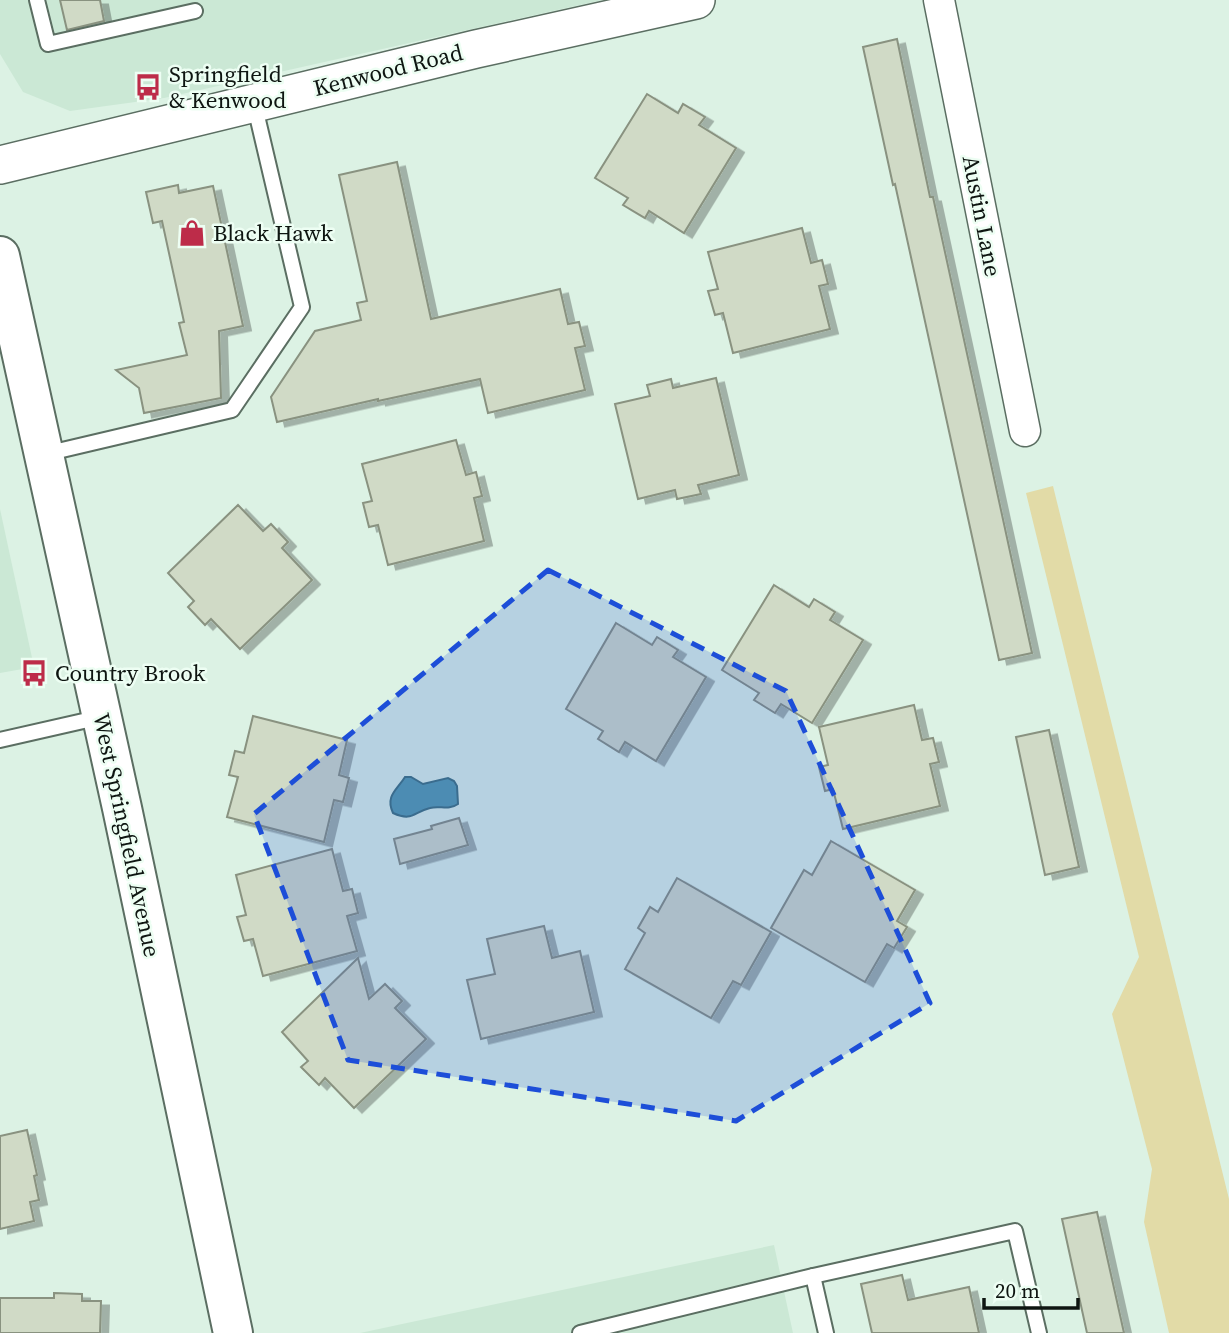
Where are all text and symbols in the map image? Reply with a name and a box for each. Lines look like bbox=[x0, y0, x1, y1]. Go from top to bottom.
street label: Kenwood Road bbox=[310, 36, 466, 104]
place label: Springfield & Kenwood bbox=[169, 58, 286, 116]
bus stop icon: Springfield & Kenwood bbox=[133, 72, 163, 102]
street label: Austin Lane bbox=[955, 153, 1009, 279]
place label: Black Hawk bbox=[213, 217, 334, 249]
shop icon: Black Hawk bbox=[177, 218, 207, 248]
place label: Country Brook bbox=[55, 657, 206, 689]
bus stop icon: Country Brook bbox=[19, 658, 49, 688]
street label: West Springfield Avenue bbox=[86, 710, 168, 960]
scale bar bbox=[984, 1266, 1078, 1310]
text: 20 m bbox=[995, 1276, 1040, 1305]

